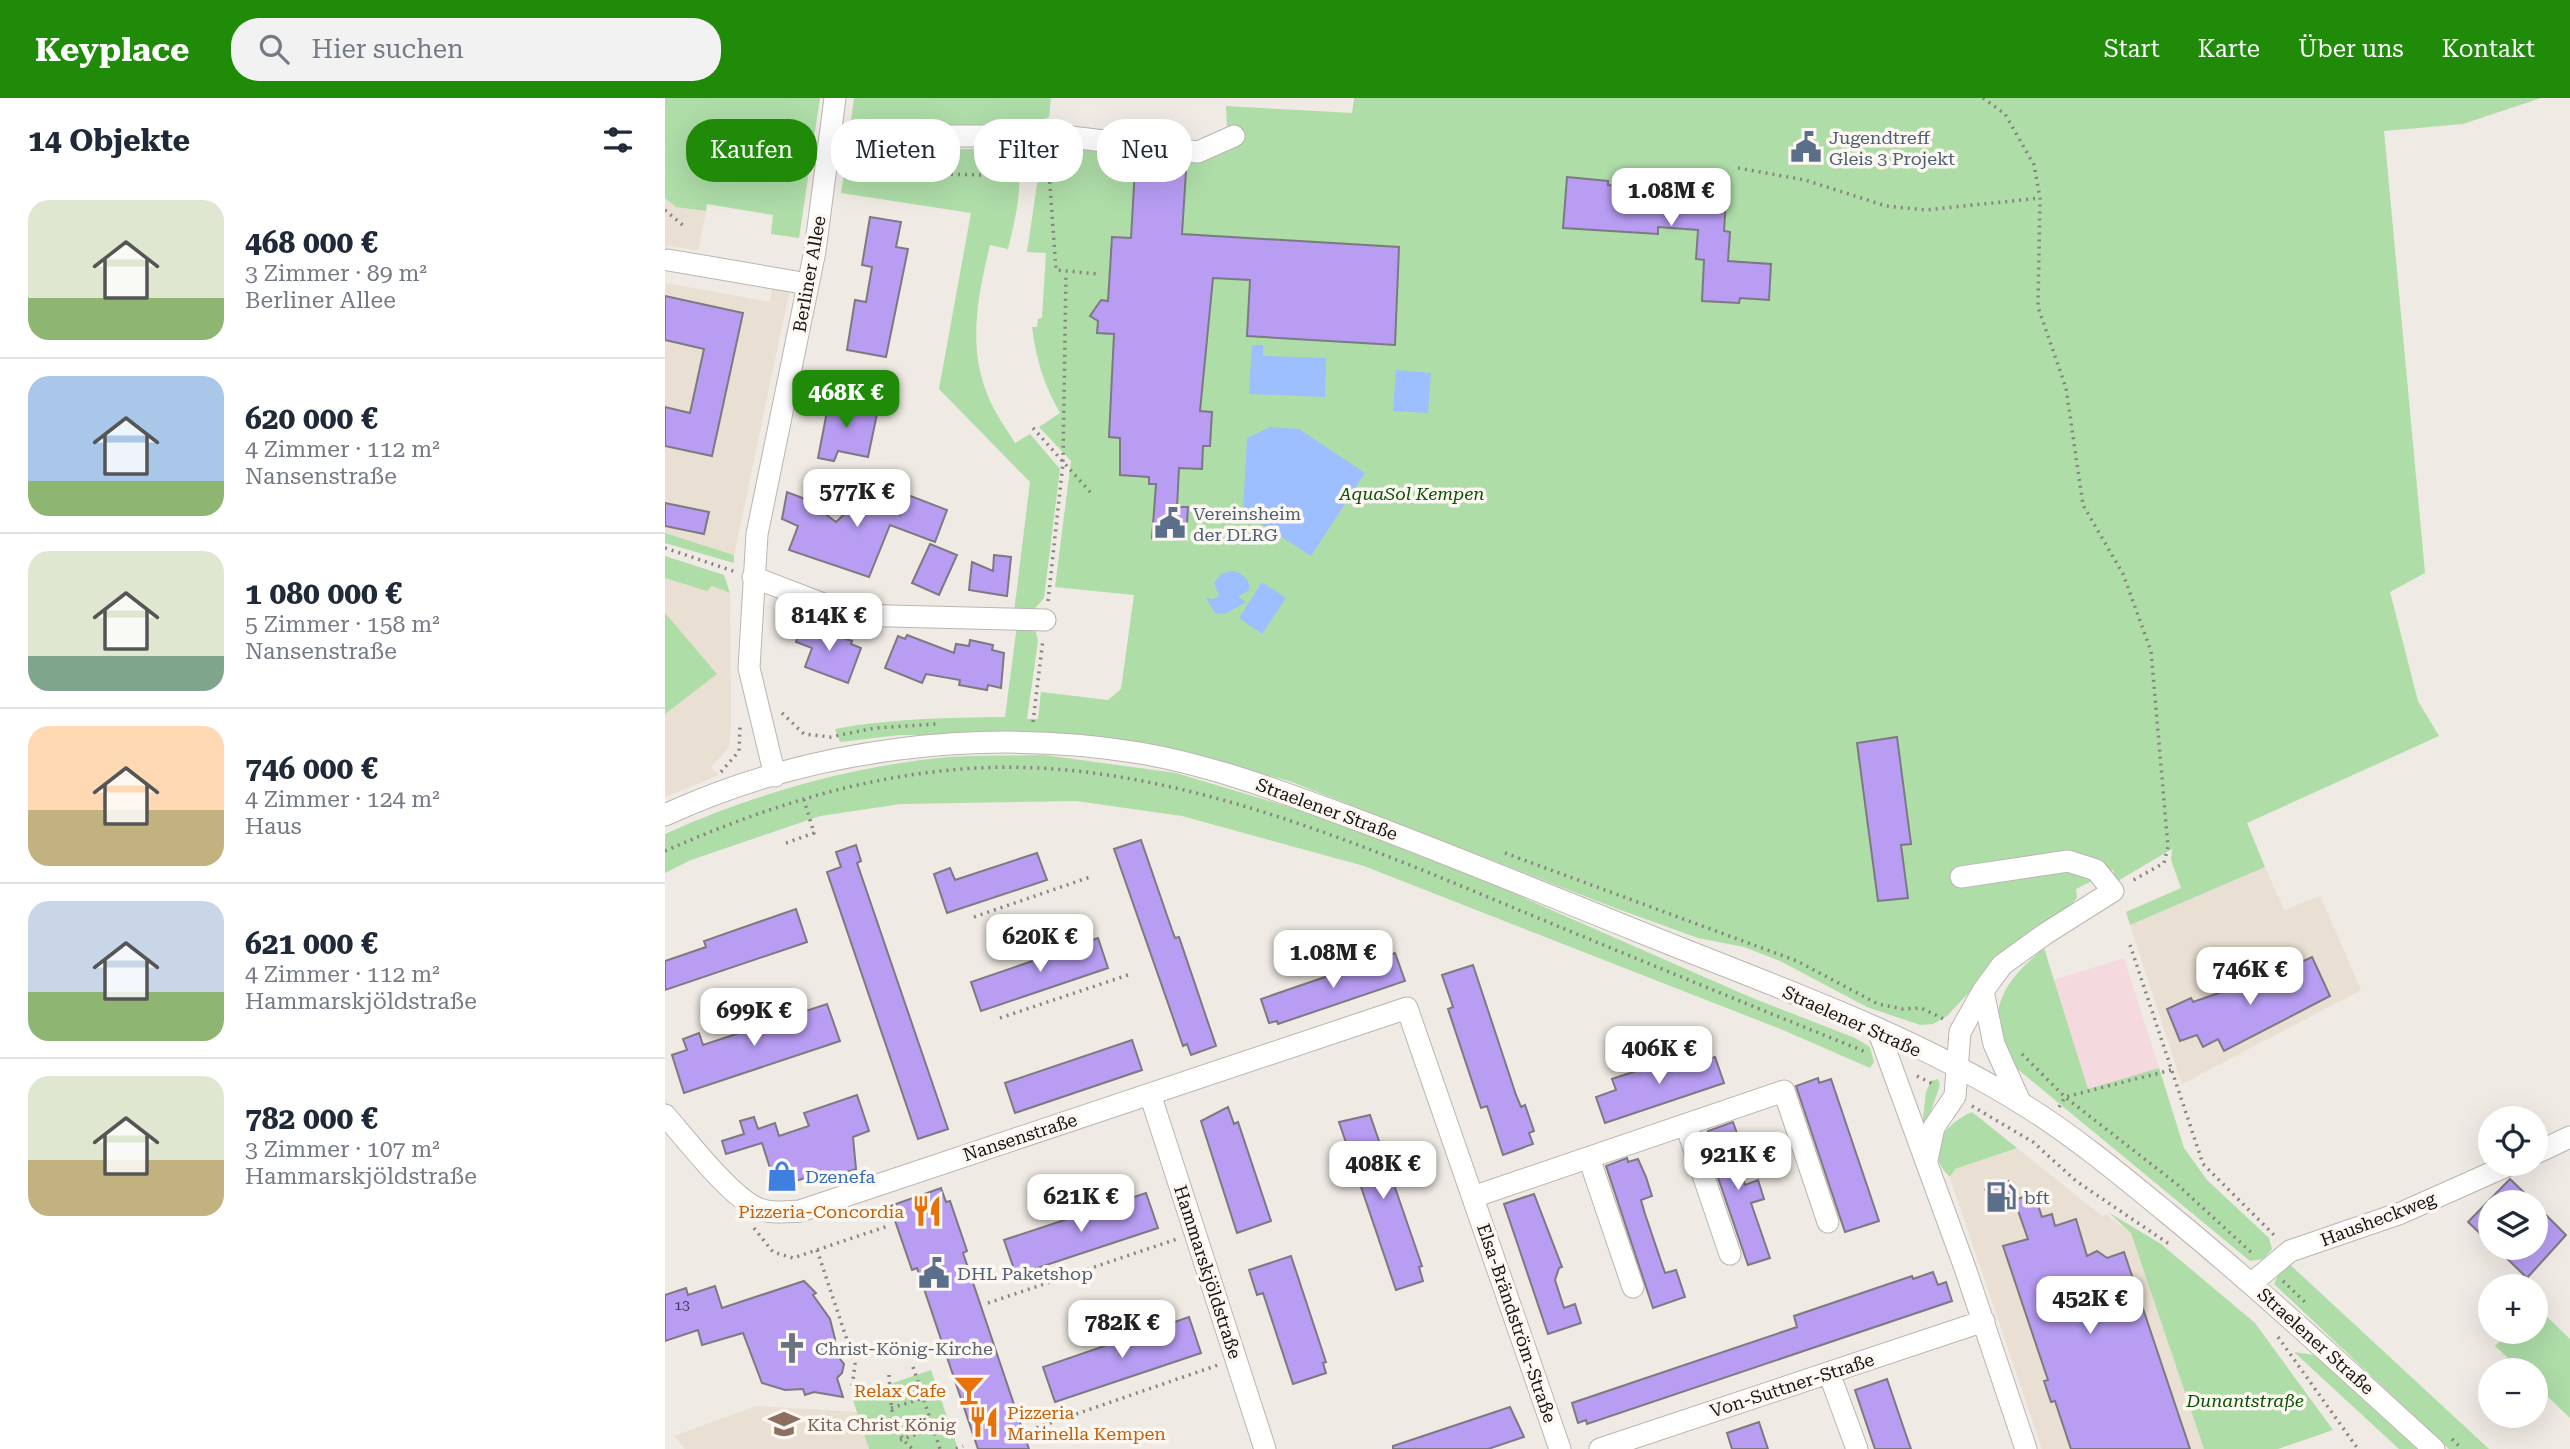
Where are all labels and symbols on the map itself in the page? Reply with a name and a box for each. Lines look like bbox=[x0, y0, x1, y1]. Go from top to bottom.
place label: Jugendtreff Gleis 3 Projekt bbox=[1829, 127, 1955, 169]
public building icon: Jugendtreff Gleis 3 Projekt bbox=[1789, 130, 1823, 164]
pin: 1.08M € bbox=[1606, 169, 1736, 228]
street label: Berliner Allee bbox=[788, 214, 830, 334]
pin: 468K € bbox=[789, 370, 903, 430]
pin: 577K € bbox=[800, 470, 914, 529]
park label: AquaSol Kempen bbox=[1339, 483, 1484, 504]
place label: Vereinsheim der DLRG bbox=[1193, 503, 1301, 545]
public building icon: Vereinsheim der DLRG bbox=[1153, 506, 1187, 540]
pin: 814K € bbox=[772, 594, 886, 653]
street label: Straelener Straße bbox=[1253, 774, 1401, 844]
pin: 620K € bbox=[983, 914, 1097, 974]
pin: 1.08M € bbox=[1268, 930, 1398, 990]
pin: 746K € bbox=[2193, 948, 2307, 1007]
street label: Straelener Straße bbox=[1780, 981, 1925, 1061]
pin: 699K € bbox=[697, 988, 811, 1048]
pin: 406K € bbox=[1602, 1026, 1716, 1086]
street label: Nansenstraße bbox=[960, 1109, 1080, 1165]
pin: 921K € bbox=[1681, 1132, 1795, 1192]
pin: 408K € bbox=[1326, 1142, 1440, 1201]
shop icon: Dzenefa bbox=[765, 1159, 799, 1193]
place label: Dzenefa bbox=[805, 1166, 875, 1187]
pin: 621K € bbox=[1024, 1174, 1138, 1234]
fuel station icon: bft bbox=[1984, 1180, 2018, 1214]
street label: Hammarskjöldstraße bbox=[1170, 1182, 1246, 1362]
place label: bft bbox=[2024, 1187, 2050, 1208]
street label: Hausheckweg bbox=[2317, 1187, 2439, 1251]
restaurant icon: Pizzeria-Concordia bbox=[910, 1194, 944, 1228]
place label: Pizzeria-Concordia bbox=[738, 1201, 904, 1222]
street label: Elsa-Brändström-Straße bbox=[1473, 1221, 1561, 1425]
public building icon: DHL Paketshop bbox=[917, 1256, 951, 1290]
place label: DHL Paketshop bbox=[957, 1263, 1093, 1284]
pin: 452K € bbox=[2033, 1276, 2147, 1336]
street label: Straelener Straße bbox=[2254, 1283, 2379, 1399]
house number: 13 bbox=[674, 1297, 690, 1313]
pin: 782K € bbox=[1065, 1300, 1179, 1360]
church icon: Christ-König-Kirche bbox=[775, 1331, 809, 1365]
place label: Christ-König-Kirche bbox=[815, 1338, 993, 1359]
street label: Von-Suttner-Straße bbox=[1707, 1349, 1877, 1421]
bar icon: Relax Cafe bbox=[952, 1373, 986, 1407]
place label: Relax Cafe bbox=[854, 1380, 946, 1401]
park label: Dunantstraße bbox=[2185, 1390, 2304, 1411]
place label: Pizzeria Marinella Kempen bbox=[1007, 1402, 1166, 1444]
restaurant icon: Pizzeria Marinella Kempen bbox=[967, 1405, 1001, 1439]
school or university icon: Kita Christ König bbox=[767, 1407, 801, 1441]
place label: Kita Christ König bbox=[807, 1414, 957, 1435]

